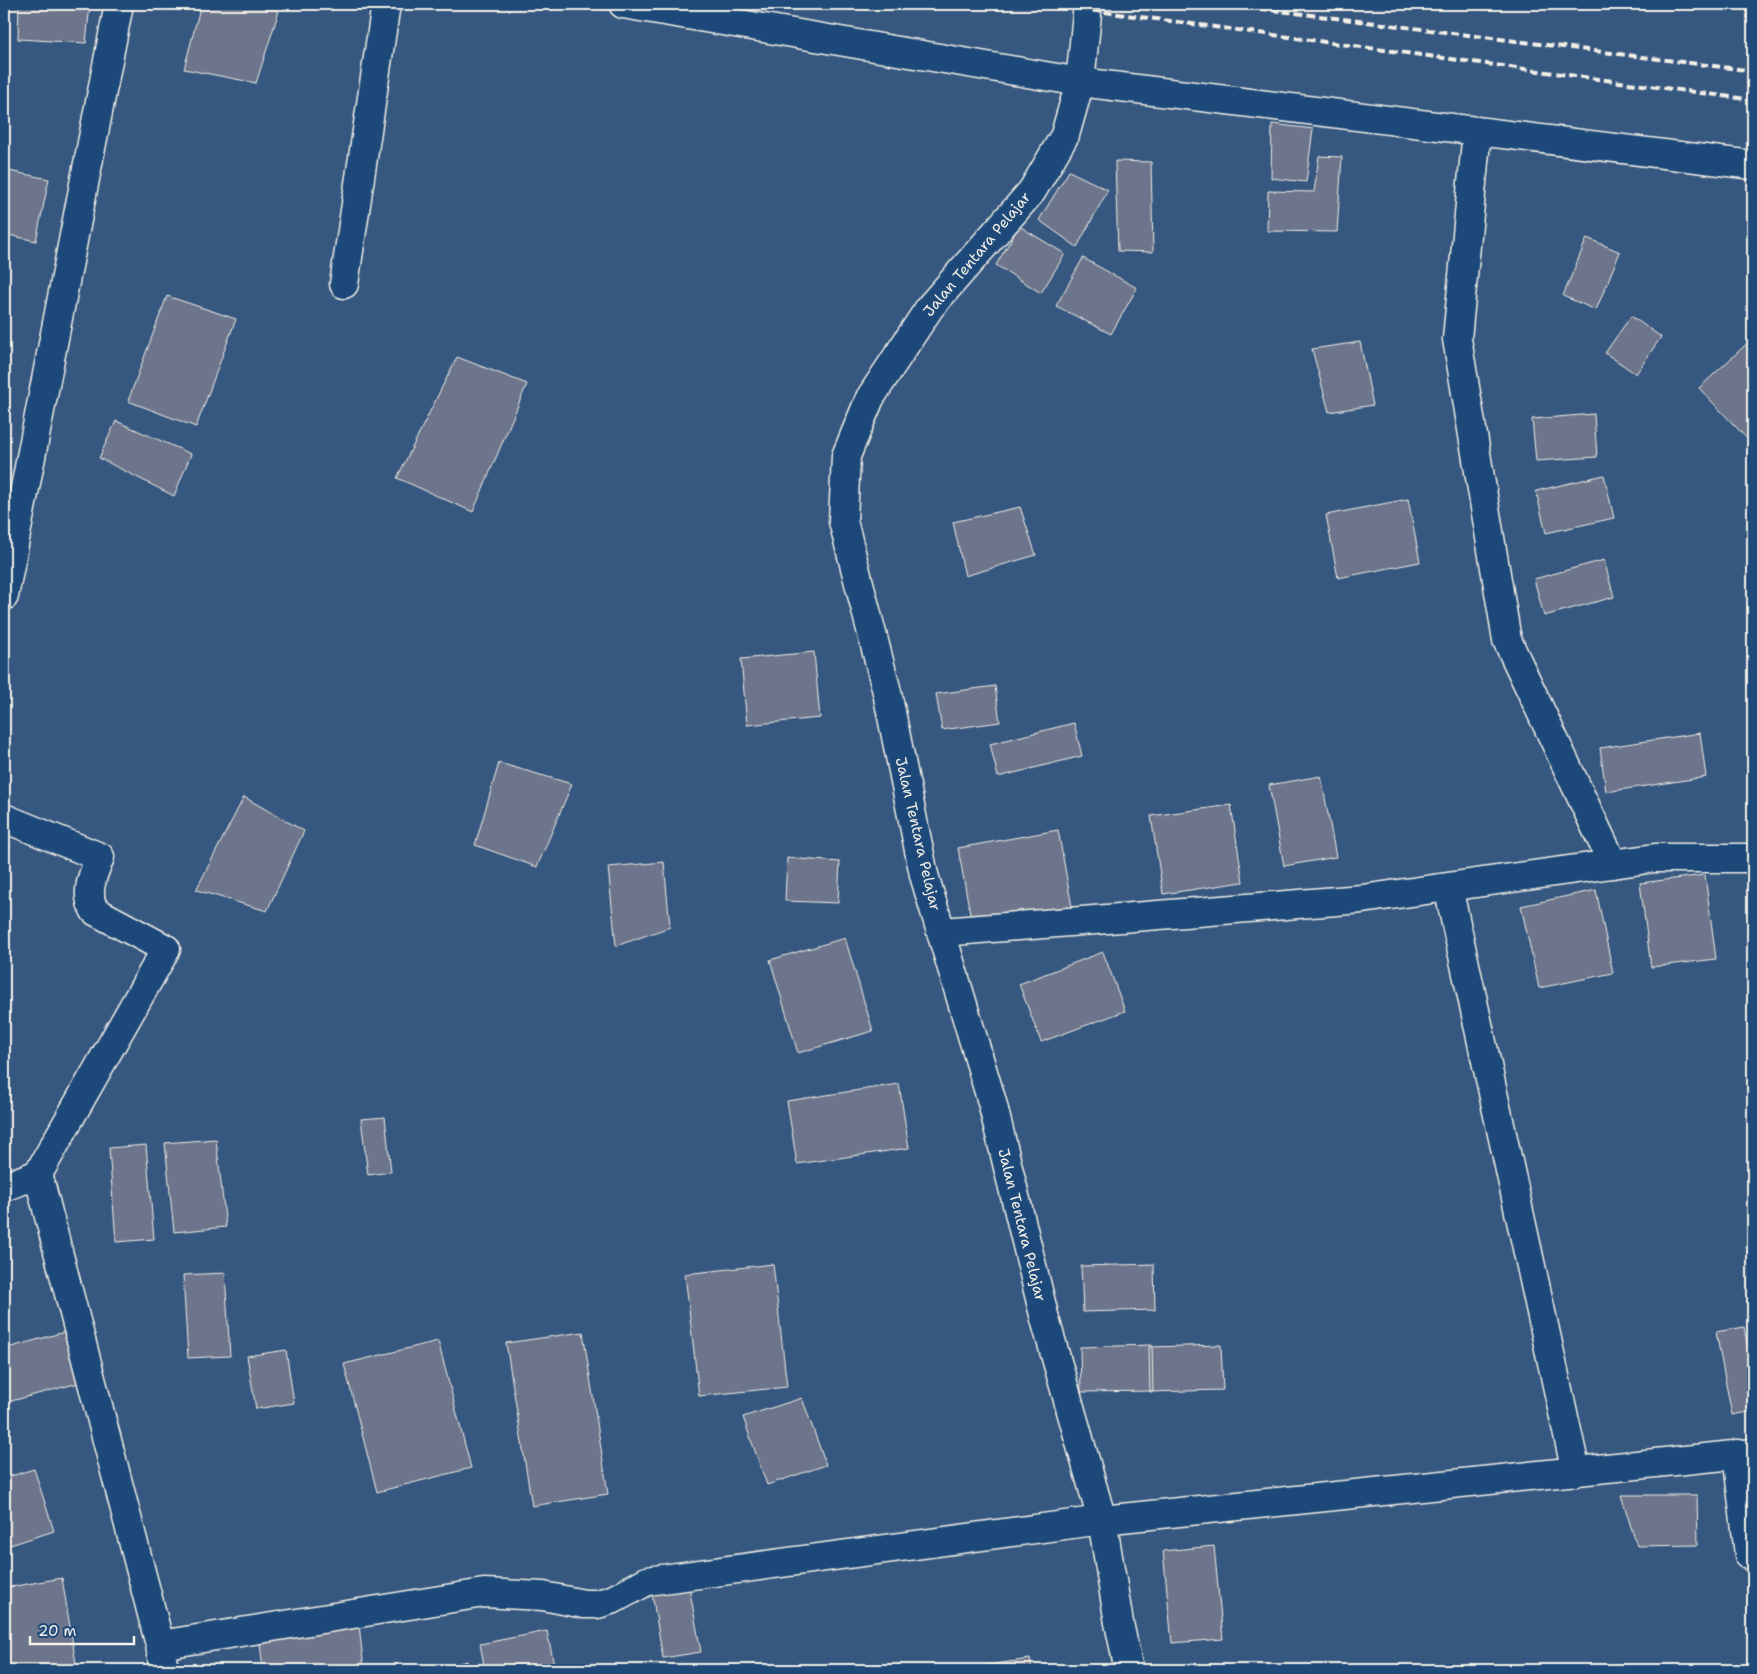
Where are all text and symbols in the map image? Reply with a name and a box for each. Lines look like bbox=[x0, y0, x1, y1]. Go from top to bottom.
street label: Jalan Tentara Pelajar bbox=[919, 187, 1035, 321]
street label: Jalan Tentara Pelajar bbox=[891, 755, 945, 913]
street label: Jalan Tentara Pelajar bbox=[993, 1146, 1051, 1304]
scale bar bbox=[30, 1614, 134, 1646]
text: 20 m bbox=[38, 1621, 77, 1641]

